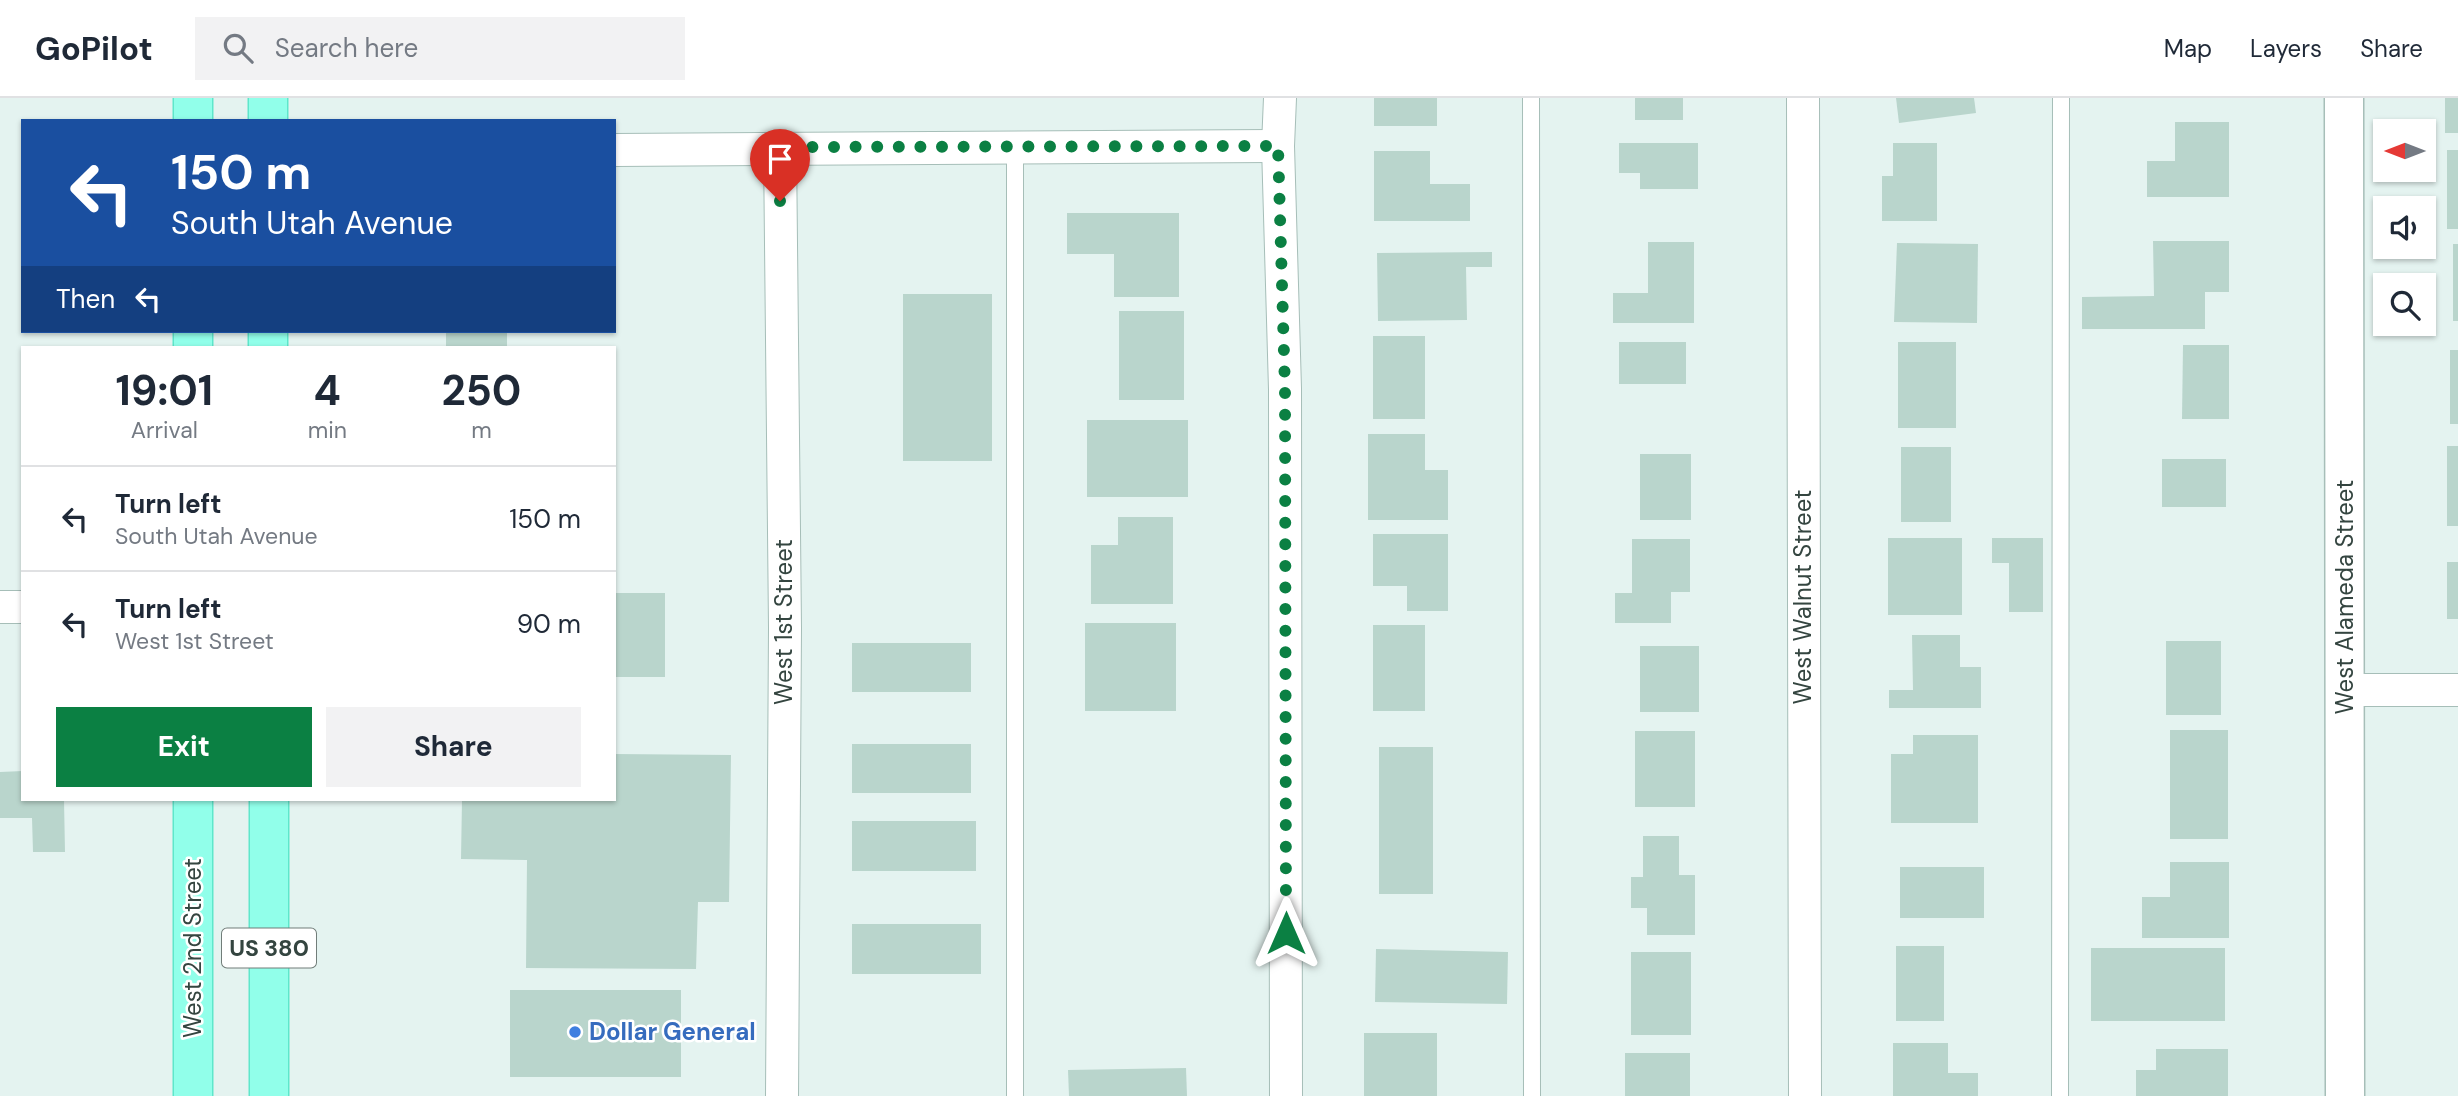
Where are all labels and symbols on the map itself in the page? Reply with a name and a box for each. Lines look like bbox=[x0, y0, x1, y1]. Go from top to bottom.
north arrow bbox=[2373, 119, 2436, 182]
pin bbox=[750, 129, 810, 201]
street label: West Alameda Street bbox=[2329, 480, 2360, 714]
street label: West Walnut Street bbox=[1787, 490, 1818, 704]
street label: West 1st Street bbox=[768, 539, 799, 705]
street label: West 2nd Street bbox=[177, 858, 208, 1038]
position arrow bbox=[1249, 896, 1323, 970]
road number: US 380 bbox=[222, 928, 316, 968]
place label: Dollar General bbox=[589, 1016, 756, 1047]
marker: Dollar General bbox=[567, 1024, 583, 1040]

